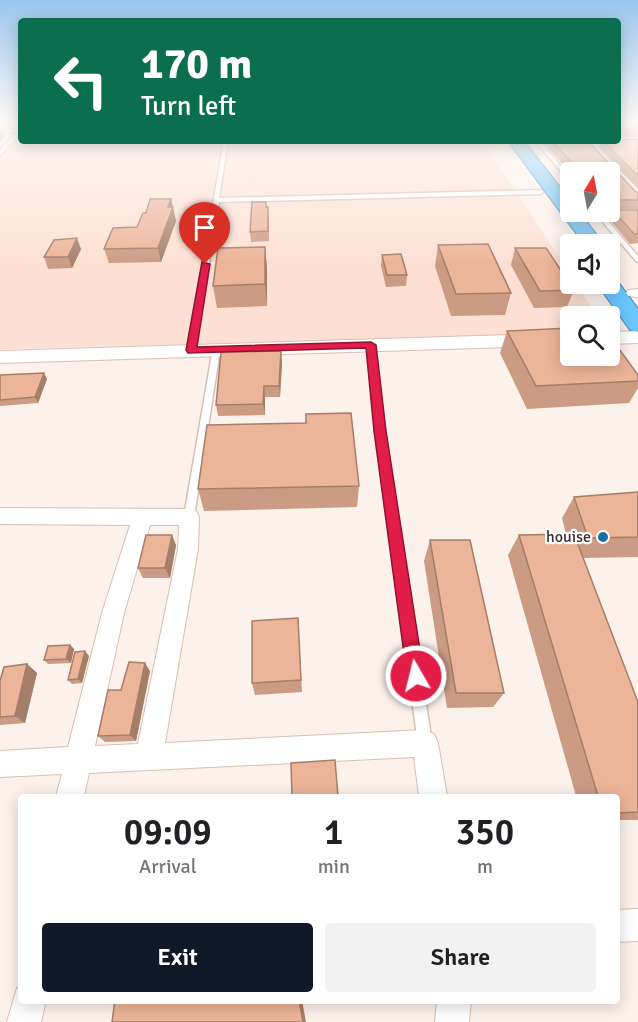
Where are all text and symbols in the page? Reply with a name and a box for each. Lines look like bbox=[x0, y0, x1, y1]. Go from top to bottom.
text: 170 m bbox=[141, 39, 252, 90]
icon: left bbox=[42, 42, 120, 120]
text: Turn left bbox=[141, 90, 236, 123]
north arrow bbox=[560, 162, 620, 222]
map controls bbox=[560, 162, 620, 366]
pin bbox=[179, 202, 230, 264]
icon: arrive bbox=[188, 211, 221, 244]
button: sound bbox=[560, 234, 620, 294]
button: search bbox=[560, 306, 620, 366]
place label: houise bbox=[546, 527, 591, 547]
marker: houise bbox=[596, 530, 610, 544]
position arrow bbox=[384, 644, 448, 708]
text: 09:09 bbox=[124, 810, 212, 855]
text: 1 bbox=[324, 810, 344, 855]
text: 350 bbox=[456, 810, 514, 855]
text: Arrival bbox=[139, 854, 197, 879]
text: min bbox=[318, 854, 350, 879]
text: m bbox=[477, 854, 493, 879]
button: Exit bbox=[42, 923, 313, 992]
button: Share bbox=[325, 923, 596, 992]

